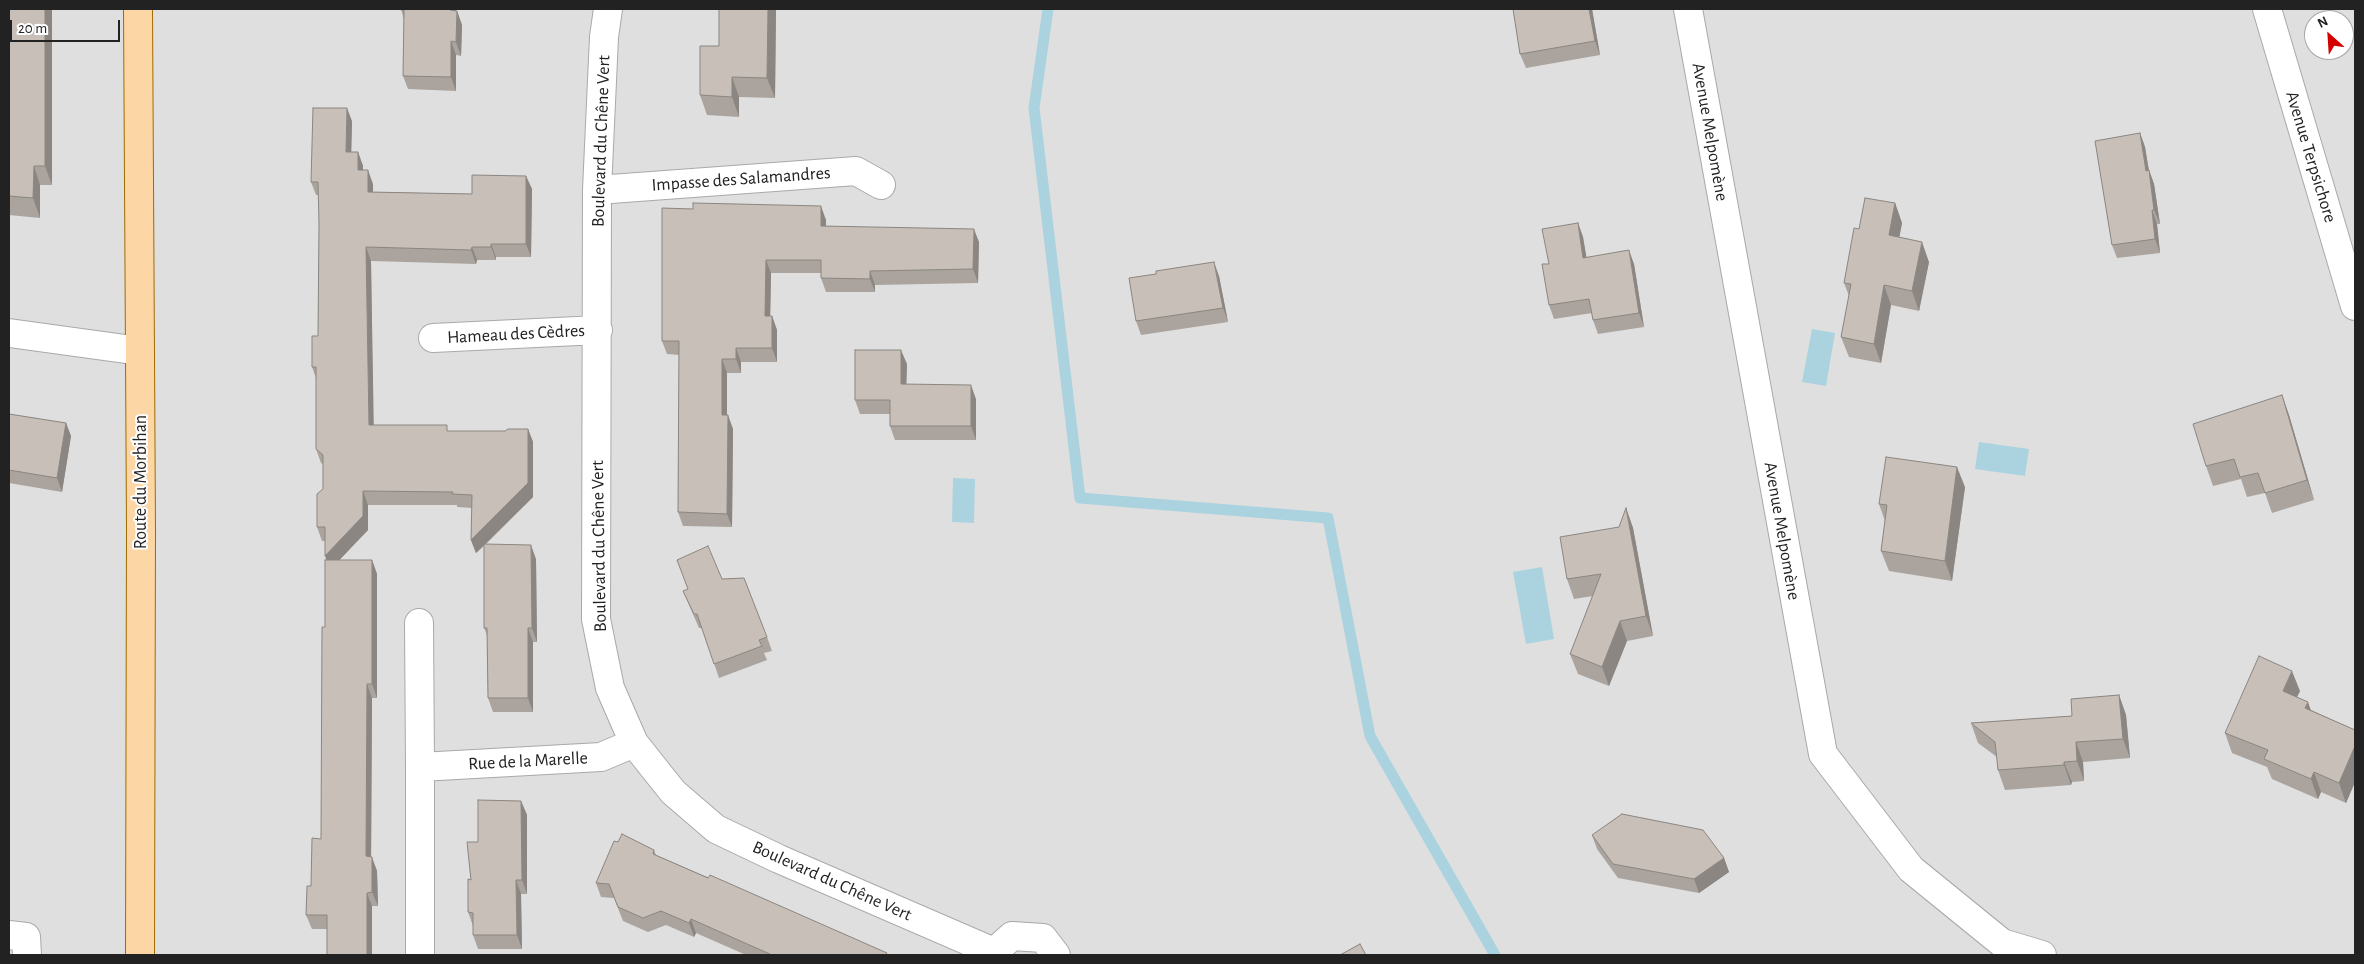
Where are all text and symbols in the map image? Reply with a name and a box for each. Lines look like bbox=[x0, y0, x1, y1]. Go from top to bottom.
scale bar bbox=[12, 10, 122, 42]
north arrow bbox=[2304, 10, 2354, 60]
text: N bbox=[2315, 14, 2330, 31]
text: 20 m bbox=[18, 21, 47, 36]
street label: Boulevard du Chêne Vert bbox=[587, 55, 615, 227]
street label: Avenue Melpomène bbox=[1687, 61, 1733, 203]
street label: Avenue Terpsichore bbox=[2281, 89, 2341, 225]
street label: Impasse des Salamandres bbox=[651, 162, 831, 196]
street label: Hameau des Cèdres bbox=[447, 320, 585, 348]
street label: Route du Morbihan bbox=[130, 415, 152, 549]
street label: Boulevard du Chêne Vert bbox=[587, 460, 611, 632]
street label: Avenue Melpomène bbox=[1759, 460, 1805, 602]
street label: Rue de la Marelle bbox=[468, 747, 588, 775]
street label: Boulevard du Chêne Vert bbox=[749, 836, 915, 926]

